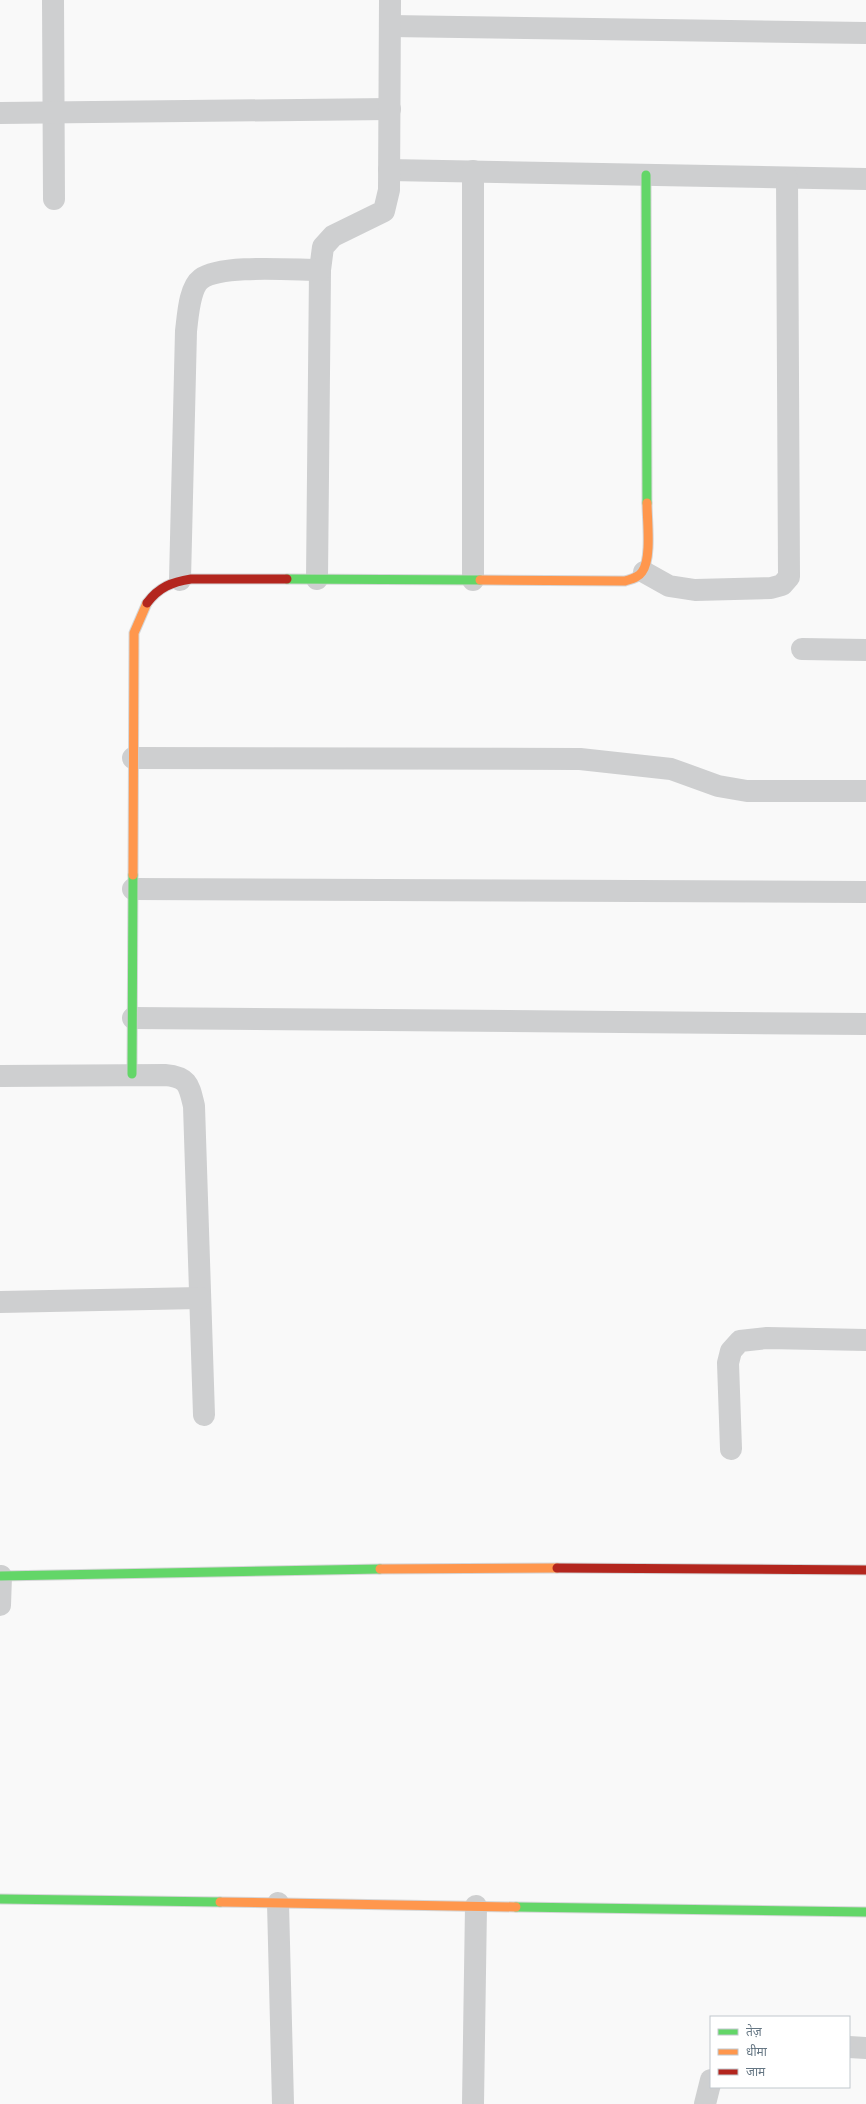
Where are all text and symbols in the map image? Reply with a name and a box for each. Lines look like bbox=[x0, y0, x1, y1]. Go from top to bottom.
legend bbox=[710, 2016, 850, 2088]
text: तेज़ bbox=[746, 2024, 763, 2039]
text: धीमा bbox=[746, 2044, 768, 2059]
text: जाम bbox=[746, 2064, 766, 2079]

